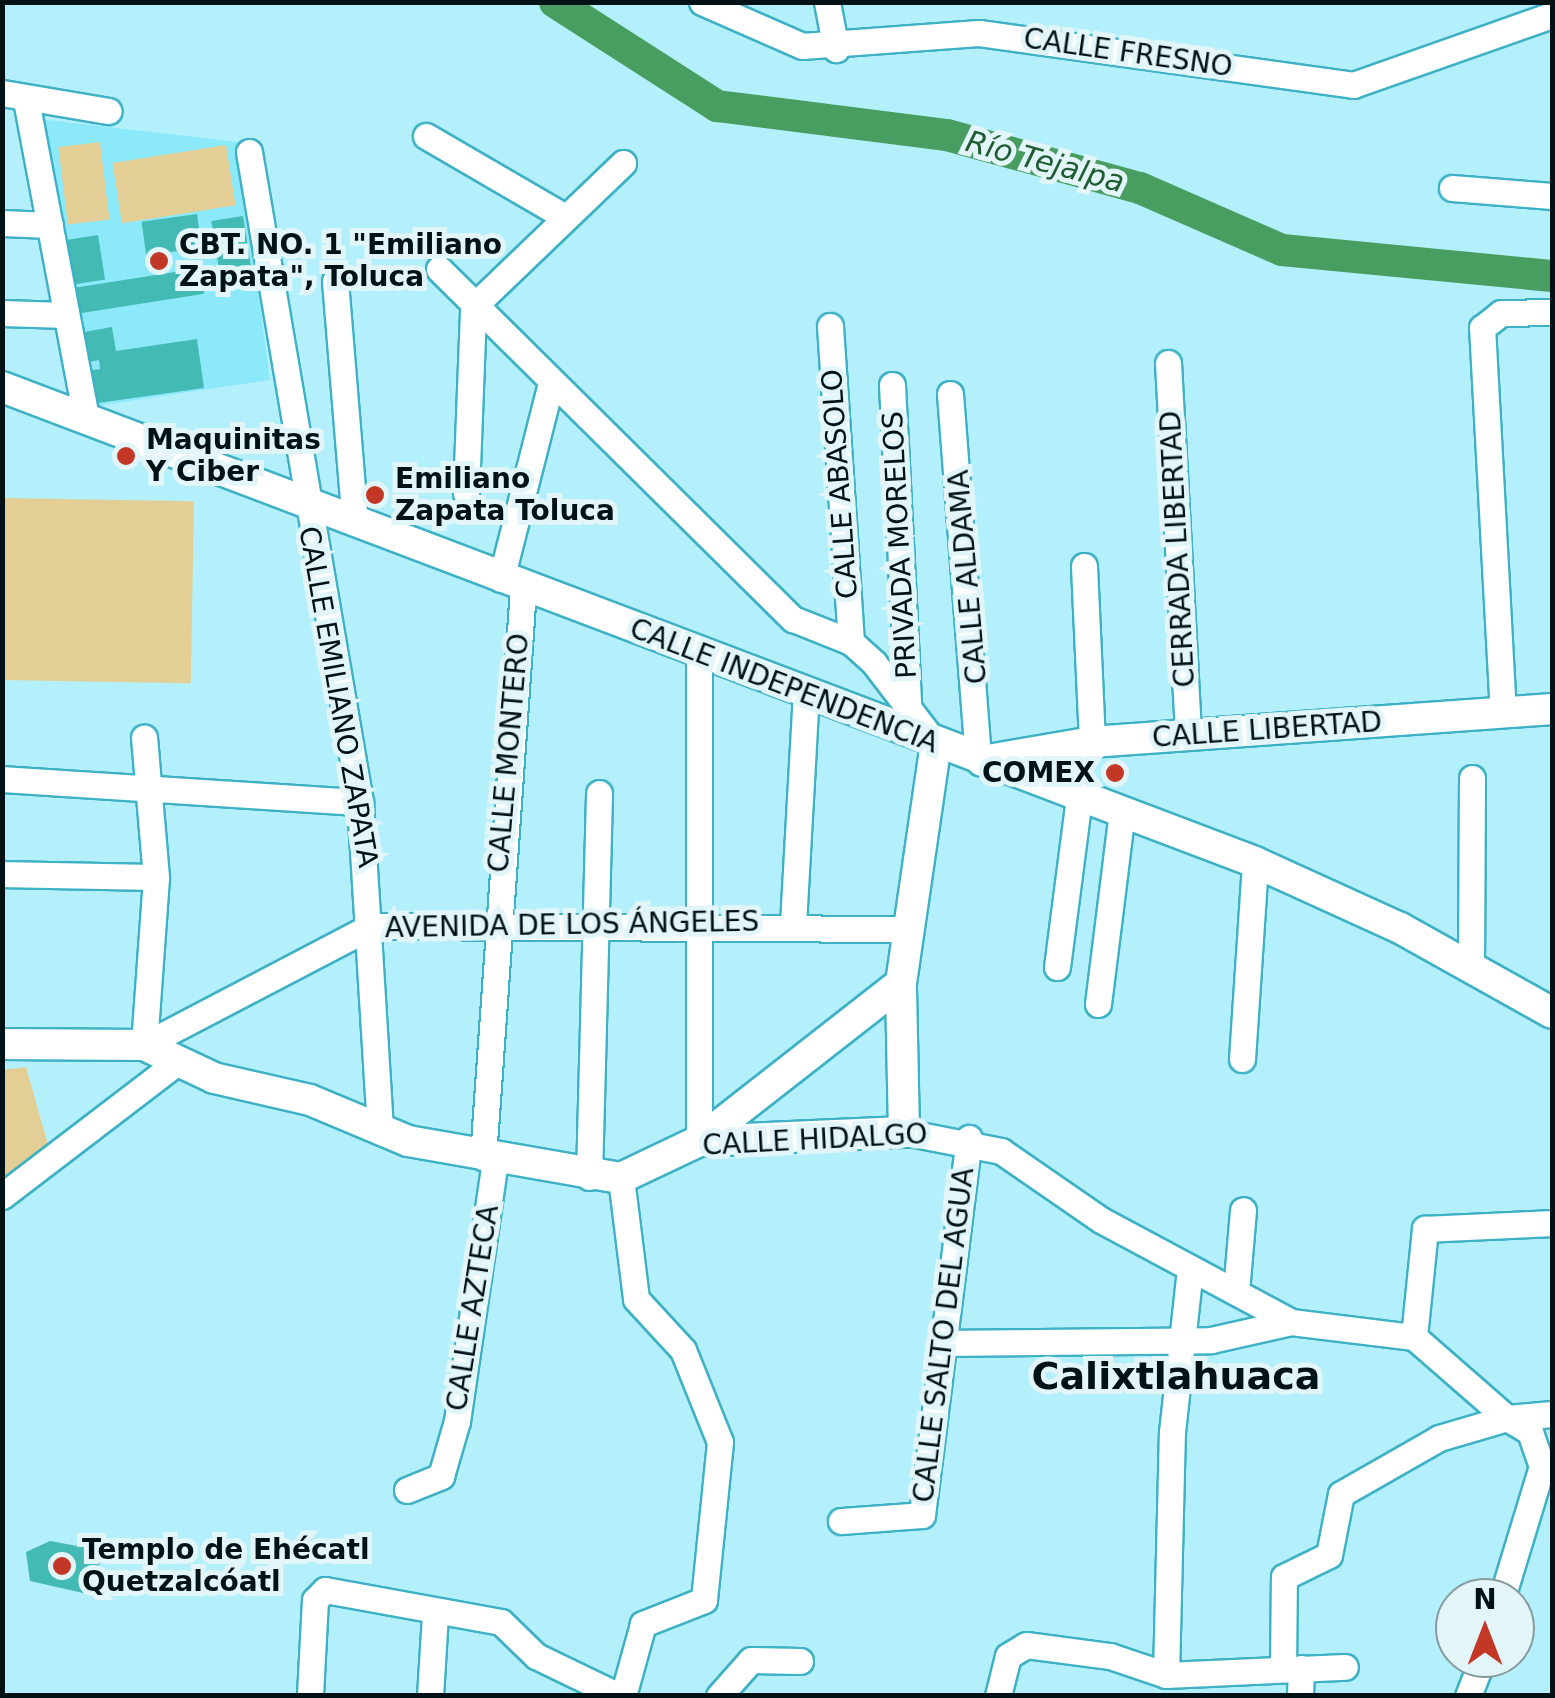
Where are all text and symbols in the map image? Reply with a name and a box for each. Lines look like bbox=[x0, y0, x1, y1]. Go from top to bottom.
street label: CALLE FRESNO bbox=[1021, 22, 1235, 84]
water label: Río Tejalpa bbox=[962, 124, 1128, 200]
place label: CBT. NO. 1 "Emiliano Zapata", Toluca bbox=[179, 228, 502, 294]
marker: CBT. NO. 1 "Emiliano Zapata", Toluca bbox=[148, 250, 170, 272]
street label: CALLE ABASOLO bbox=[815, 368, 865, 600]
street label: PRIVADA MORELOS bbox=[876, 410, 924, 680]
street label: CERRADA LIBERTAD bbox=[1154, 410, 1202, 688]
place label: Maquinitas Y Ciber bbox=[146, 423, 321, 489]
marker: Maquinitas Y Ciber bbox=[115, 445, 137, 467]
place label: Emiliano Zapata Toluca bbox=[395, 462, 615, 528]
street label: CALLE ALDAMA bbox=[942, 469, 994, 685]
marker: Emiliano Zapata Toluca bbox=[364, 484, 386, 506]
street label: CALLE EMILIANO ZAPATA bbox=[291, 524, 385, 870]
street label: CALLE INDEPENDENCIA bbox=[625, 612, 943, 760]
street label: CALLE MONTERO bbox=[482, 632, 536, 874]
street label: CALLE LIBERTAD bbox=[1151, 705, 1383, 755]
place label: COMEX bbox=[982, 756, 1095, 790]
marker: COMEX bbox=[1104, 762, 1126, 784]
street label: AVENIDA DE LOS ÁNGELES bbox=[384, 905, 760, 945]
street label: CALLE HIDALGO bbox=[702, 1117, 928, 1163]
street label: CALLE SALTO DEL AGUA bbox=[907, 1165, 981, 1505]
street label: CALLE AZTECA bbox=[440, 1202, 506, 1414]
district label: Calixtlahuaca bbox=[1032, 1354, 1320, 1400]
place label: Templo de Ehécatl Quetzalcóatl bbox=[82, 1533, 369, 1599]
marker: Templo de Ehécatl Quetzalcóatl bbox=[51, 1555, 73, 1577]
north arrow bbox=[1435, 1578, 1535, 1678]
text: N bbox=[1473, 1583, 1497, 1616]

